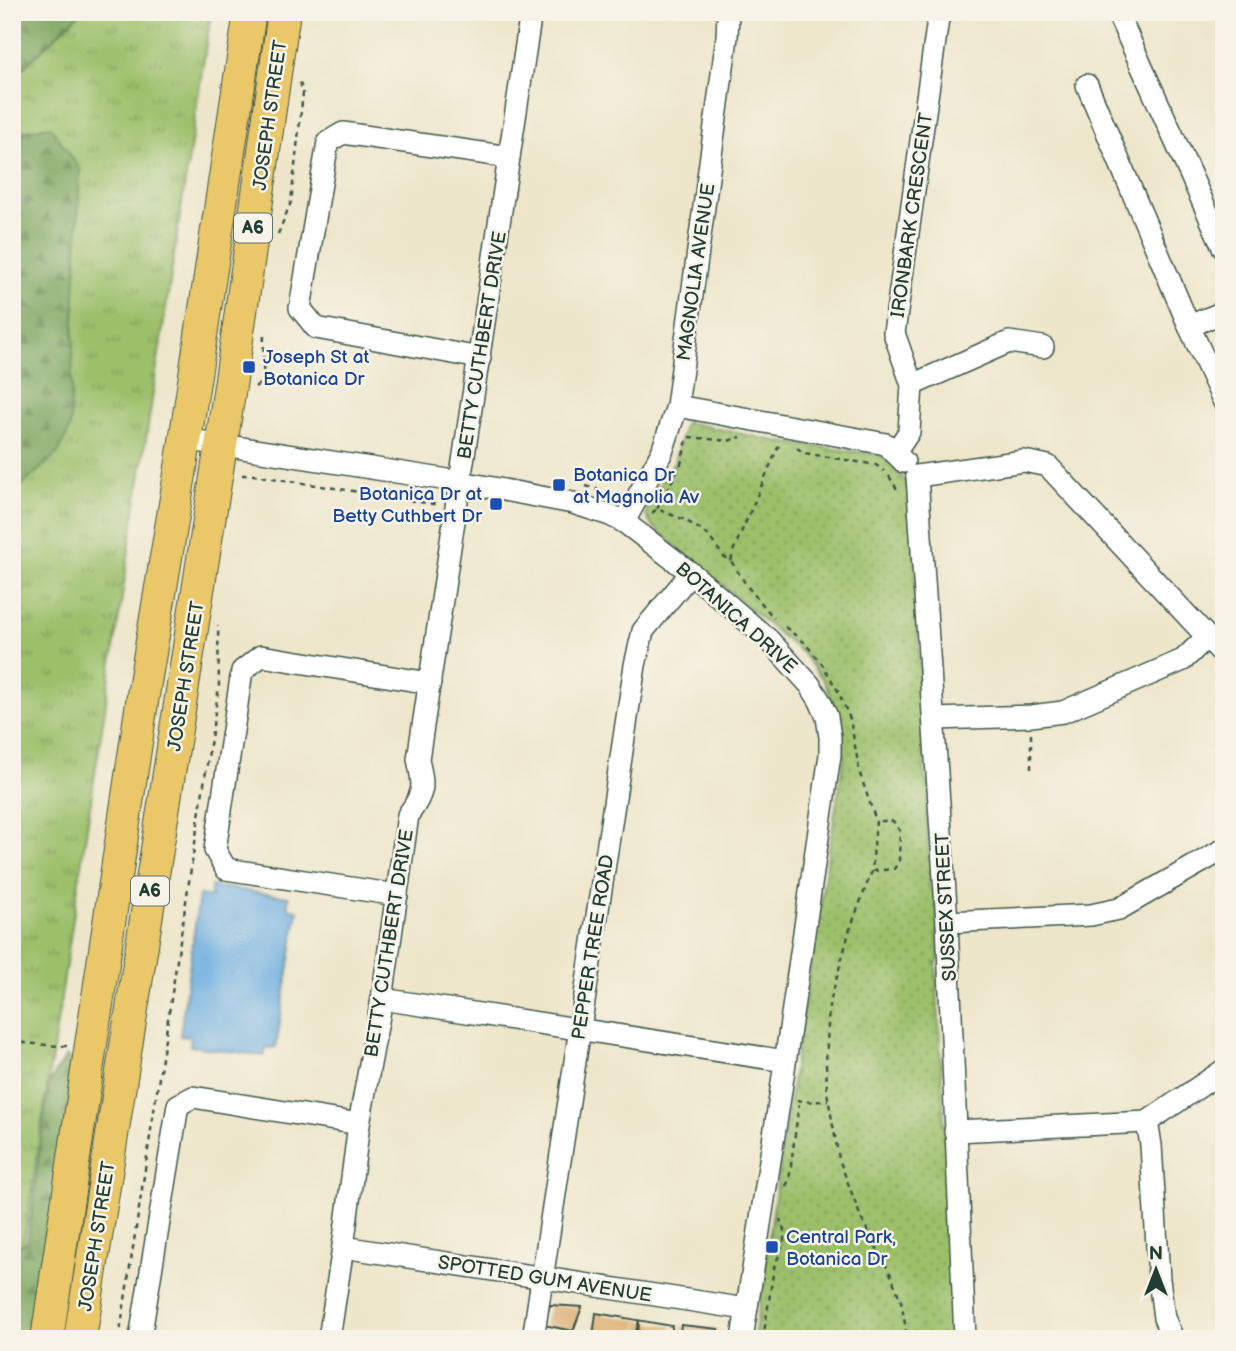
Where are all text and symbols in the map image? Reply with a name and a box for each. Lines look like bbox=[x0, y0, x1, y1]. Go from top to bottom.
street label: JOSEPH STREET bbox=[249, 38, 293, 192]
street label: IRONBARK CRESCENT bbox=[887, 111, 938, 319]
street label: MAGNOLIA AVENUE bbox=[673, 182, 720, 362]
road number: A6 bbox=[234, 213, 272, 242]
street label: BETTY CUTHBERT DRIVE bbox=[453, 230, 512, 461]
place label: Joseph St at Botanica Dr bbox=[263, 346, 369, 391]
marker: Joseph St at Botanica Dr bbox=[241, 359, 257, 375]
place label: Botanica Dr at Magnolia Av bbox=[573, 464, 700, 509]
marker: Botanica Dr at Magnolia Av bbox=[551, 477, 567, 493]
place label: Botanica Dr at Betty Cuthbert Dr bbox=[332, 483, 483, 528]
marker: Botanica Dr at Betty Cuthbert Dr bbox=[488, 496, 504, 512]
street label: BOTANICA DRIVE bbox=[670, 558, 801, 679]
street label: JOSEPH STREET bbox=[163, 599, 210, 753]
street label: BETTY CUTHBERT DRIVE bbox=[360, 828, 419, 1059]
street label: SUSSEX STREET bbox=[931, 831, 962, 982]
street label: PEPPER TREE ROAD bbox=[568, 853, 619, 1041]
road number: A6 bbox=[131, 876, 169, 906]
street label: JOSEPH STREET bbox=[74, 1159, 121, 1313]
place label: Central Park, Botanica Dr bbox=[786, 1226, 896, 1271]
north arrow bbox=[1120, 1236, 1190, 1306]
marker: Central Park, Botanica Dr bbox=[764, 1239, 780, 1255]
text: N bbox=[1149, 1243, 1163, 1266]
street label: SPOTTED GUM AVENUE bbox=[436, 1251, 653, 1308]

